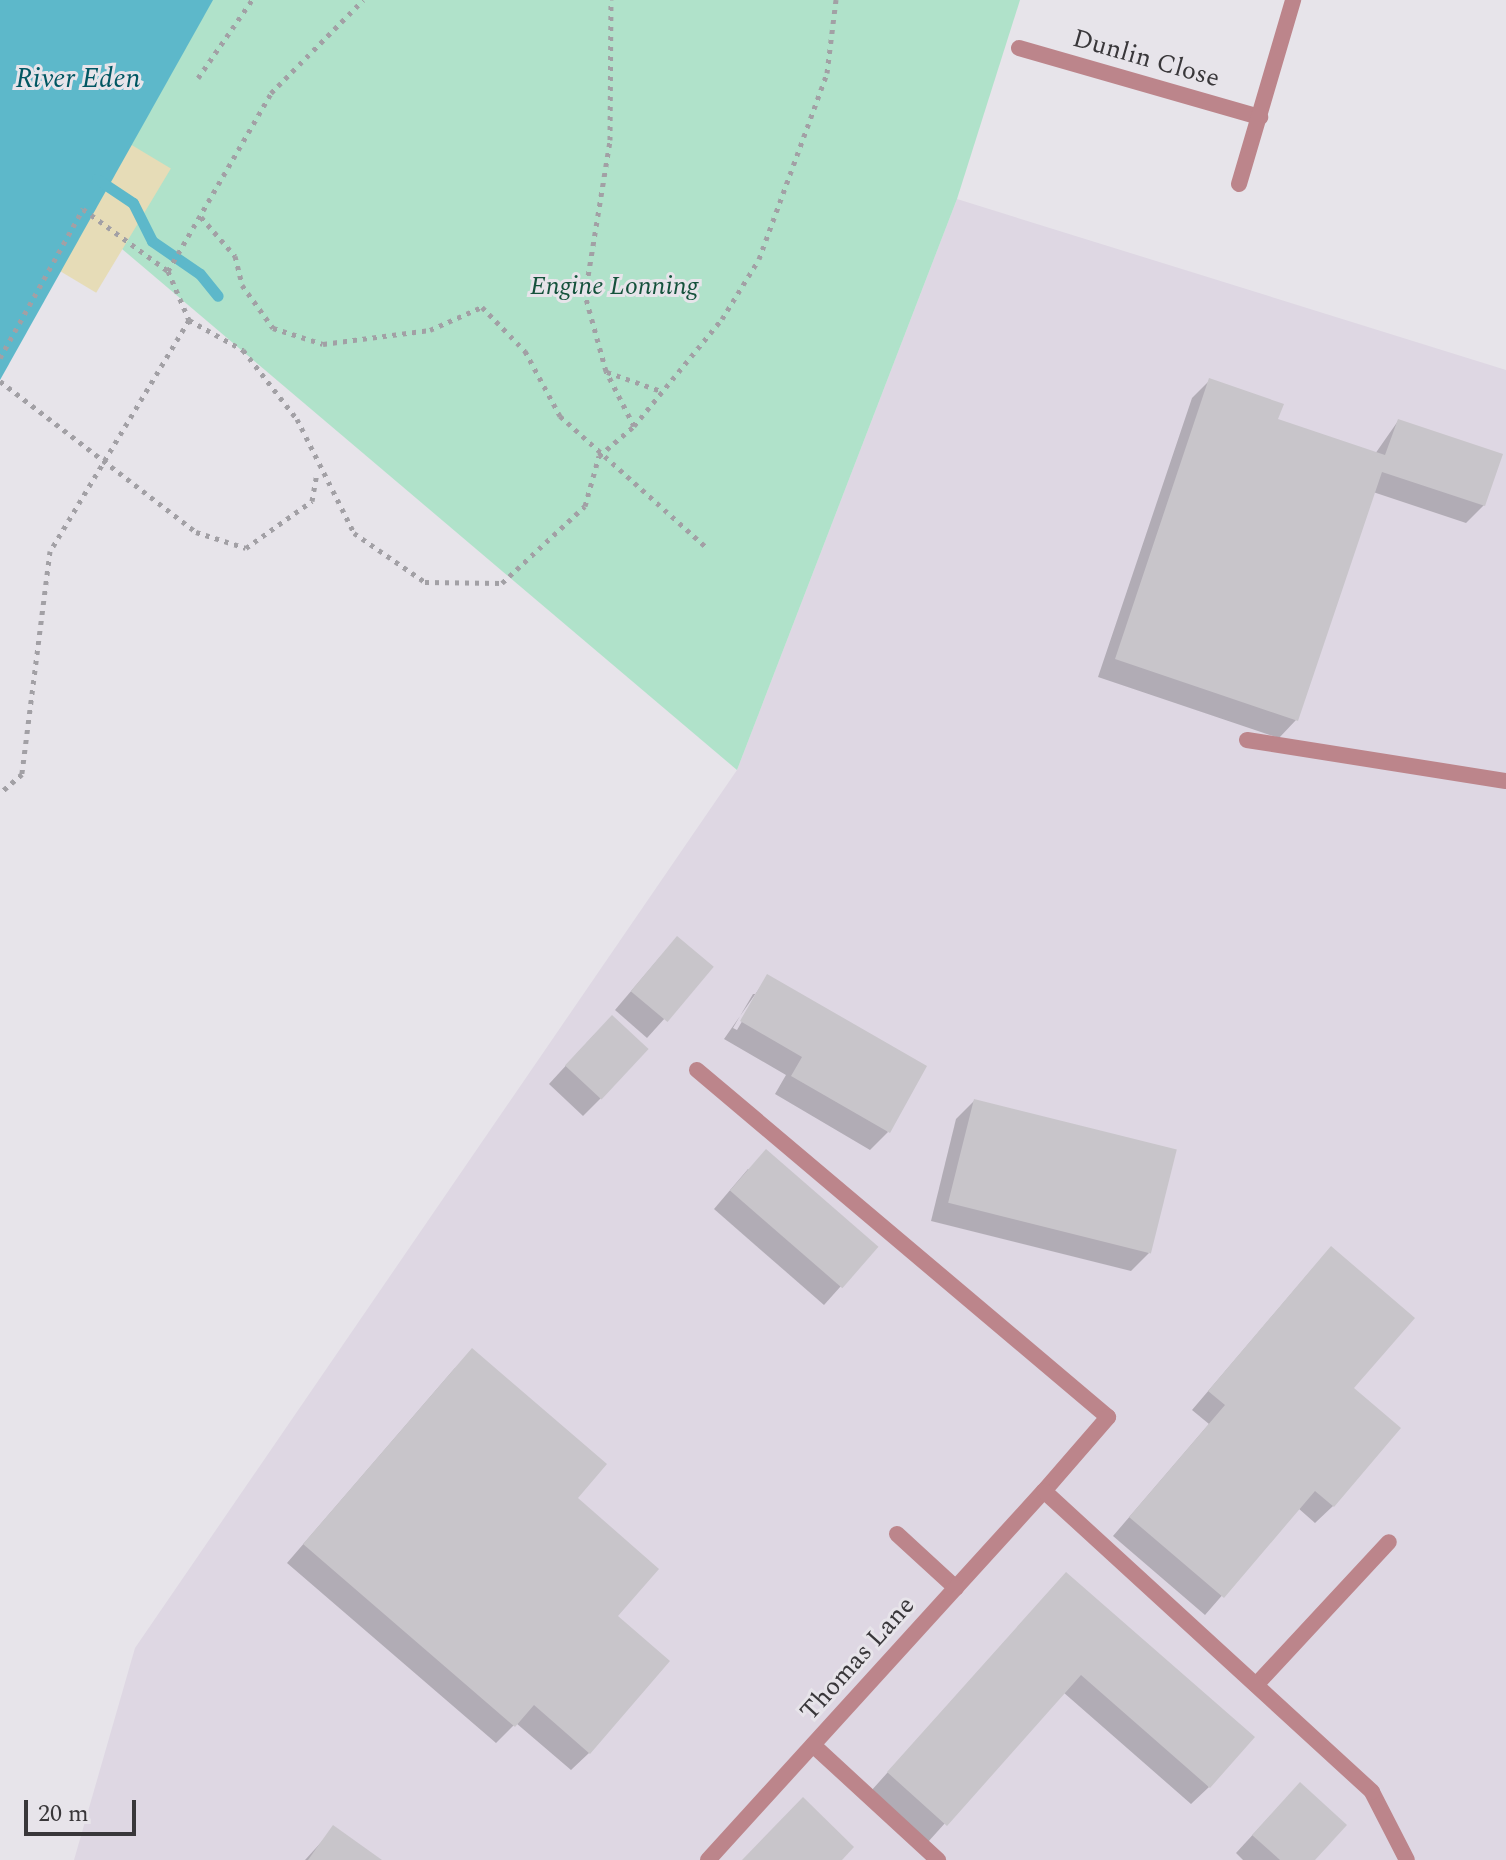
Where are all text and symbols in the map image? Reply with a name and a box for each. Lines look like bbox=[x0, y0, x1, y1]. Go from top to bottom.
street label: Dunlin Close bbox=[1069, 23, 1223, 95]
water label: River Eden bbox=[15, 62, 141, 96]
park label: Engine Lonning bbox=[530, 271, 698, 303]
street label: Thomas Lane bbox=[794, 1591, 922, 1727]
scale bar bbox=[28, 1784, 140, 1834]
text: 20 m bbox=[38, 1796, 89, 1832]

